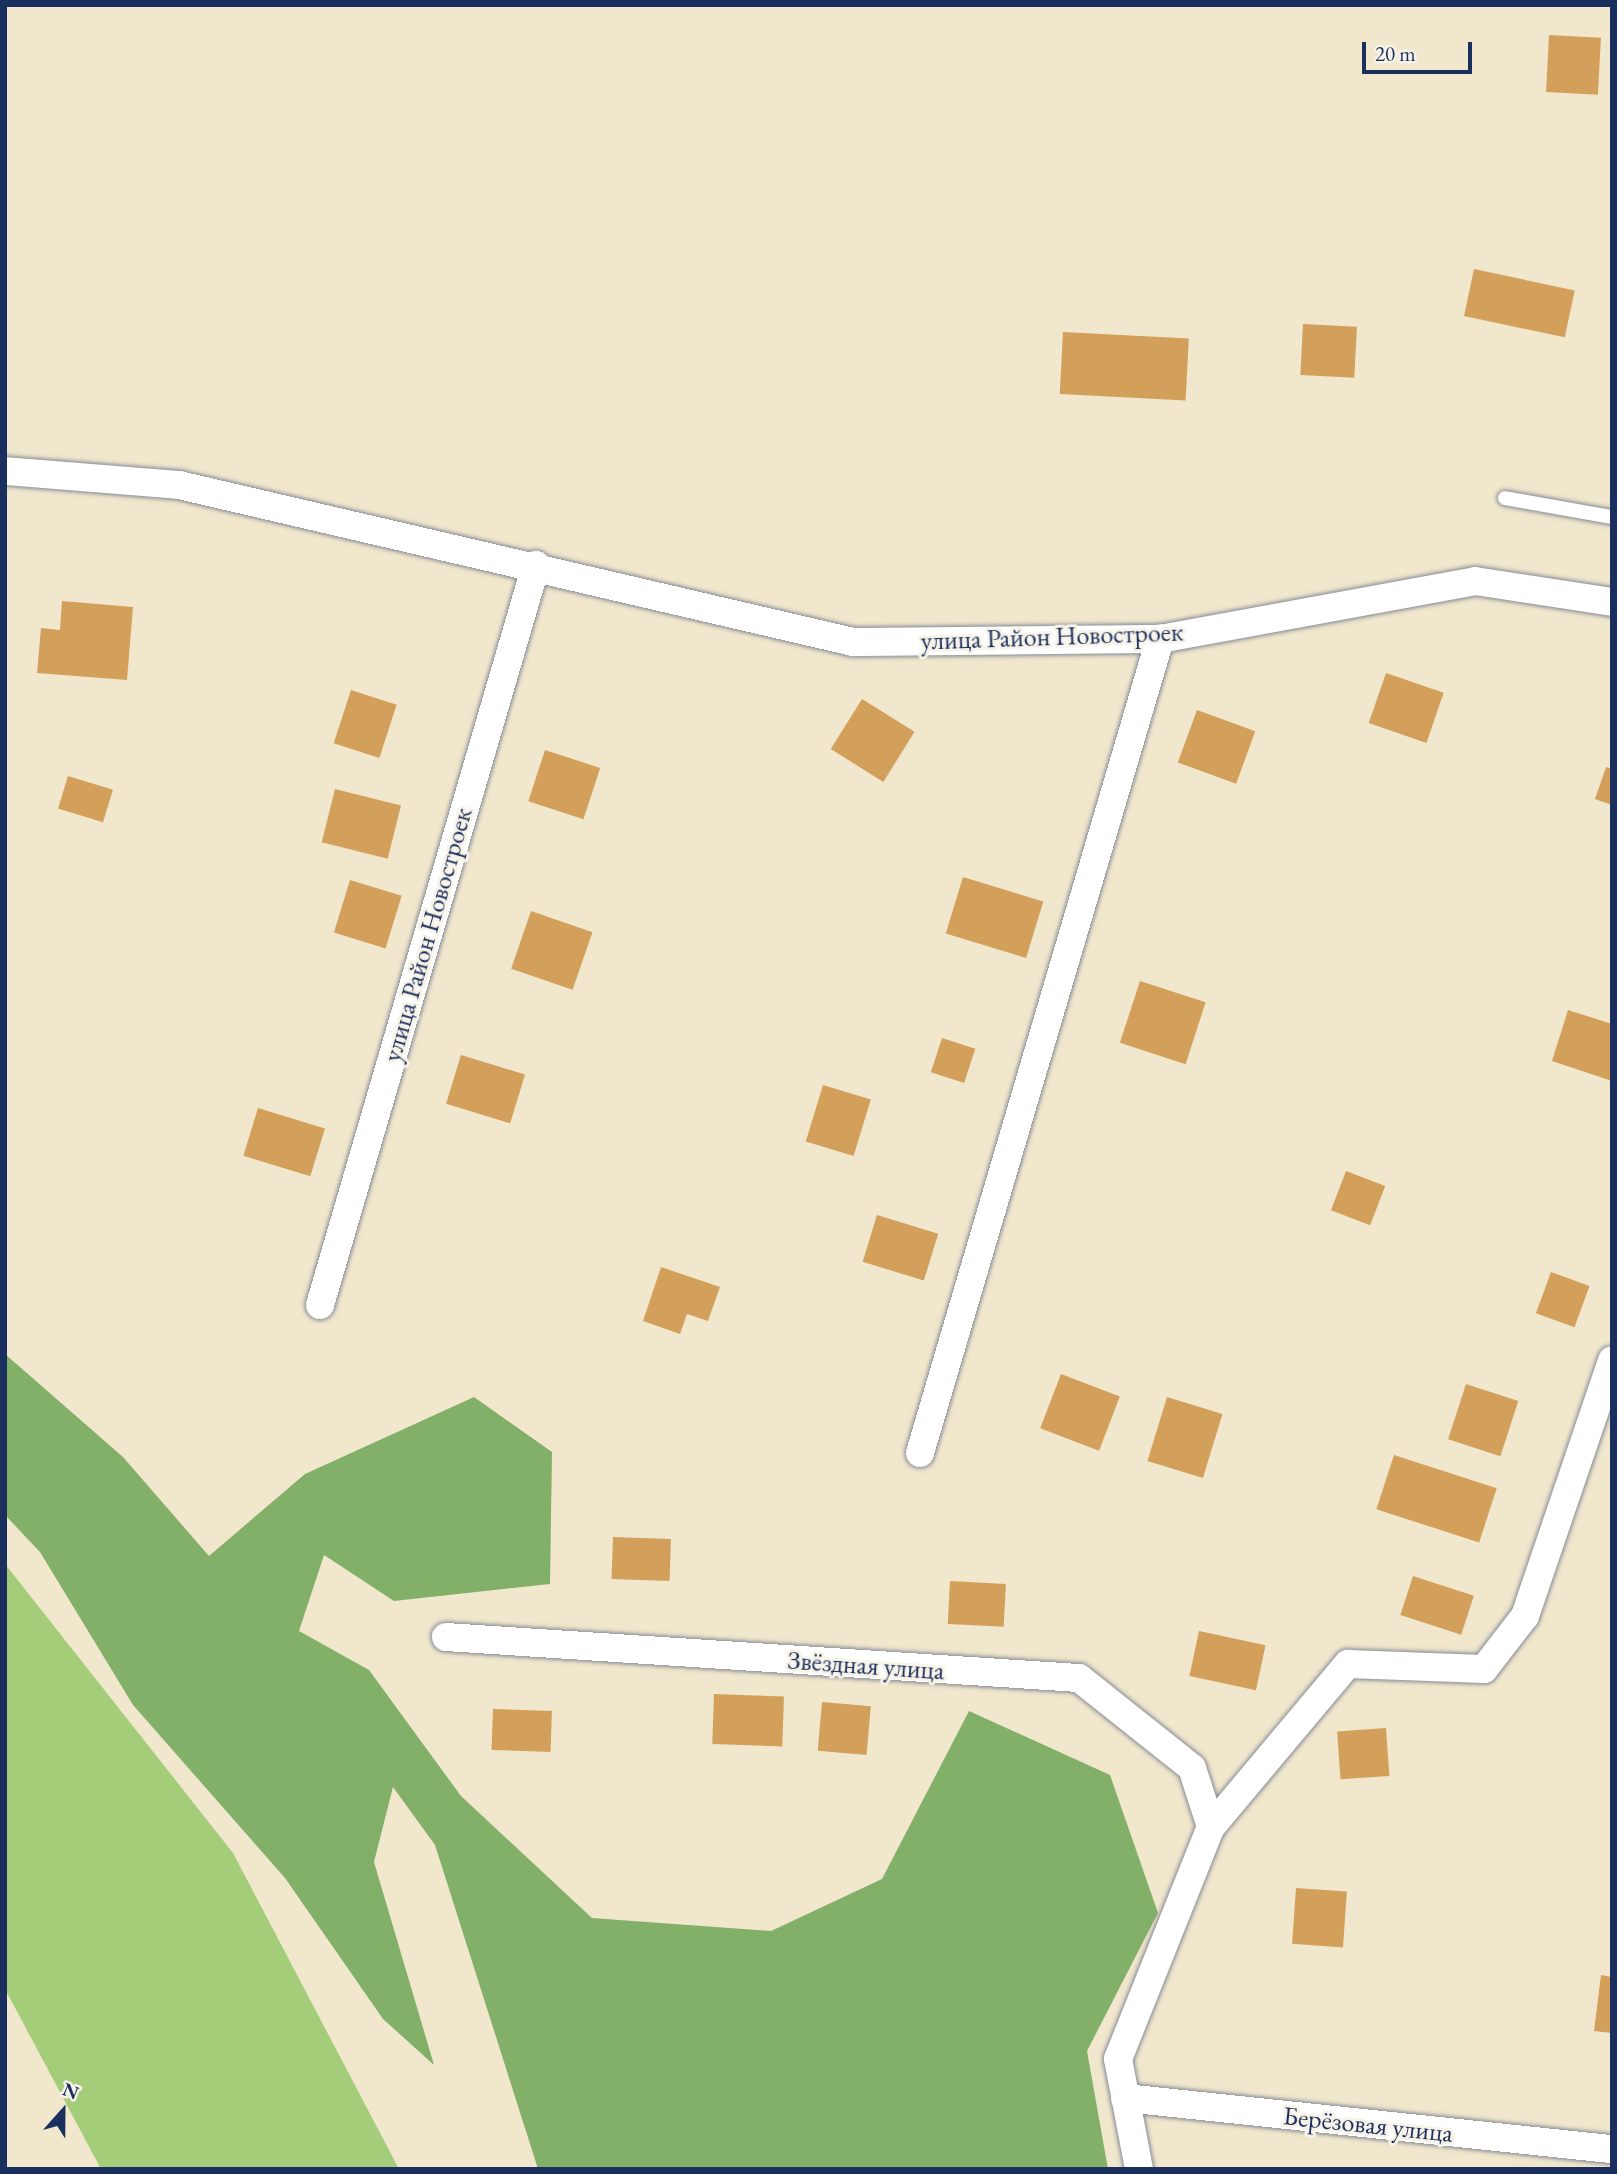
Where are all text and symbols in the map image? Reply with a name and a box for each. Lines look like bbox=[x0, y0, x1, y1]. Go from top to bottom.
scale bar bbox=[1365, 28, 1475, 72]
text: 20 m bbox=[1375, 40, 1416, 67]
street label: улица Район Новостроек bbox=[920, 617, 1184, 657]
street label: улица Район Новостроек bbox=[377, 804, 479, 1066]
street label: Звёздная улица bbox=[786, 1645, 946, 1687]
north arrow bbox=[28, 2076, 98, 2146]
text: N bbox=[59, 2077, 82, 2105]
street label: Берёзовая улица bbox=[1281, 2101, 1455, 2149]

